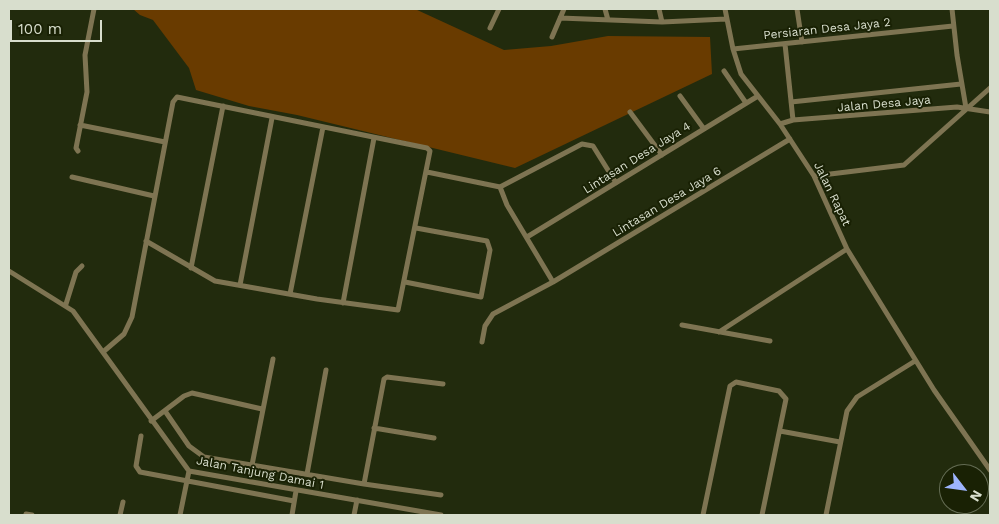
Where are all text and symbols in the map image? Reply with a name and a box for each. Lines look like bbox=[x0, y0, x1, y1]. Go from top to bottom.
scale bar bbox=[12, 10, 105, 42]
street label: Persiaran Desa Jaya 2 bbox=[763, 15, 891, 43]
text: 100 m bbox=[18, 20, 62, 38]
street label: Jalan Desa Jaya bbox=[837, 93, 931, 115]
street label: Lintasan Desa Jaya 4 bbox=[581, 119, 693, 197]
street label: Jalan Rapat bbox=[810, 160, 854, 228]
street label: Lintasan Desa Jaya 6 bbox=[610, 164, 724, 240]
street label: Jalan Tanjung Damai 1 bbox=[195, 454, 325, 492]
north arrow bbox=[939, 464, 989, 514]
text: N bbox=[967, 488, 986, 504]

